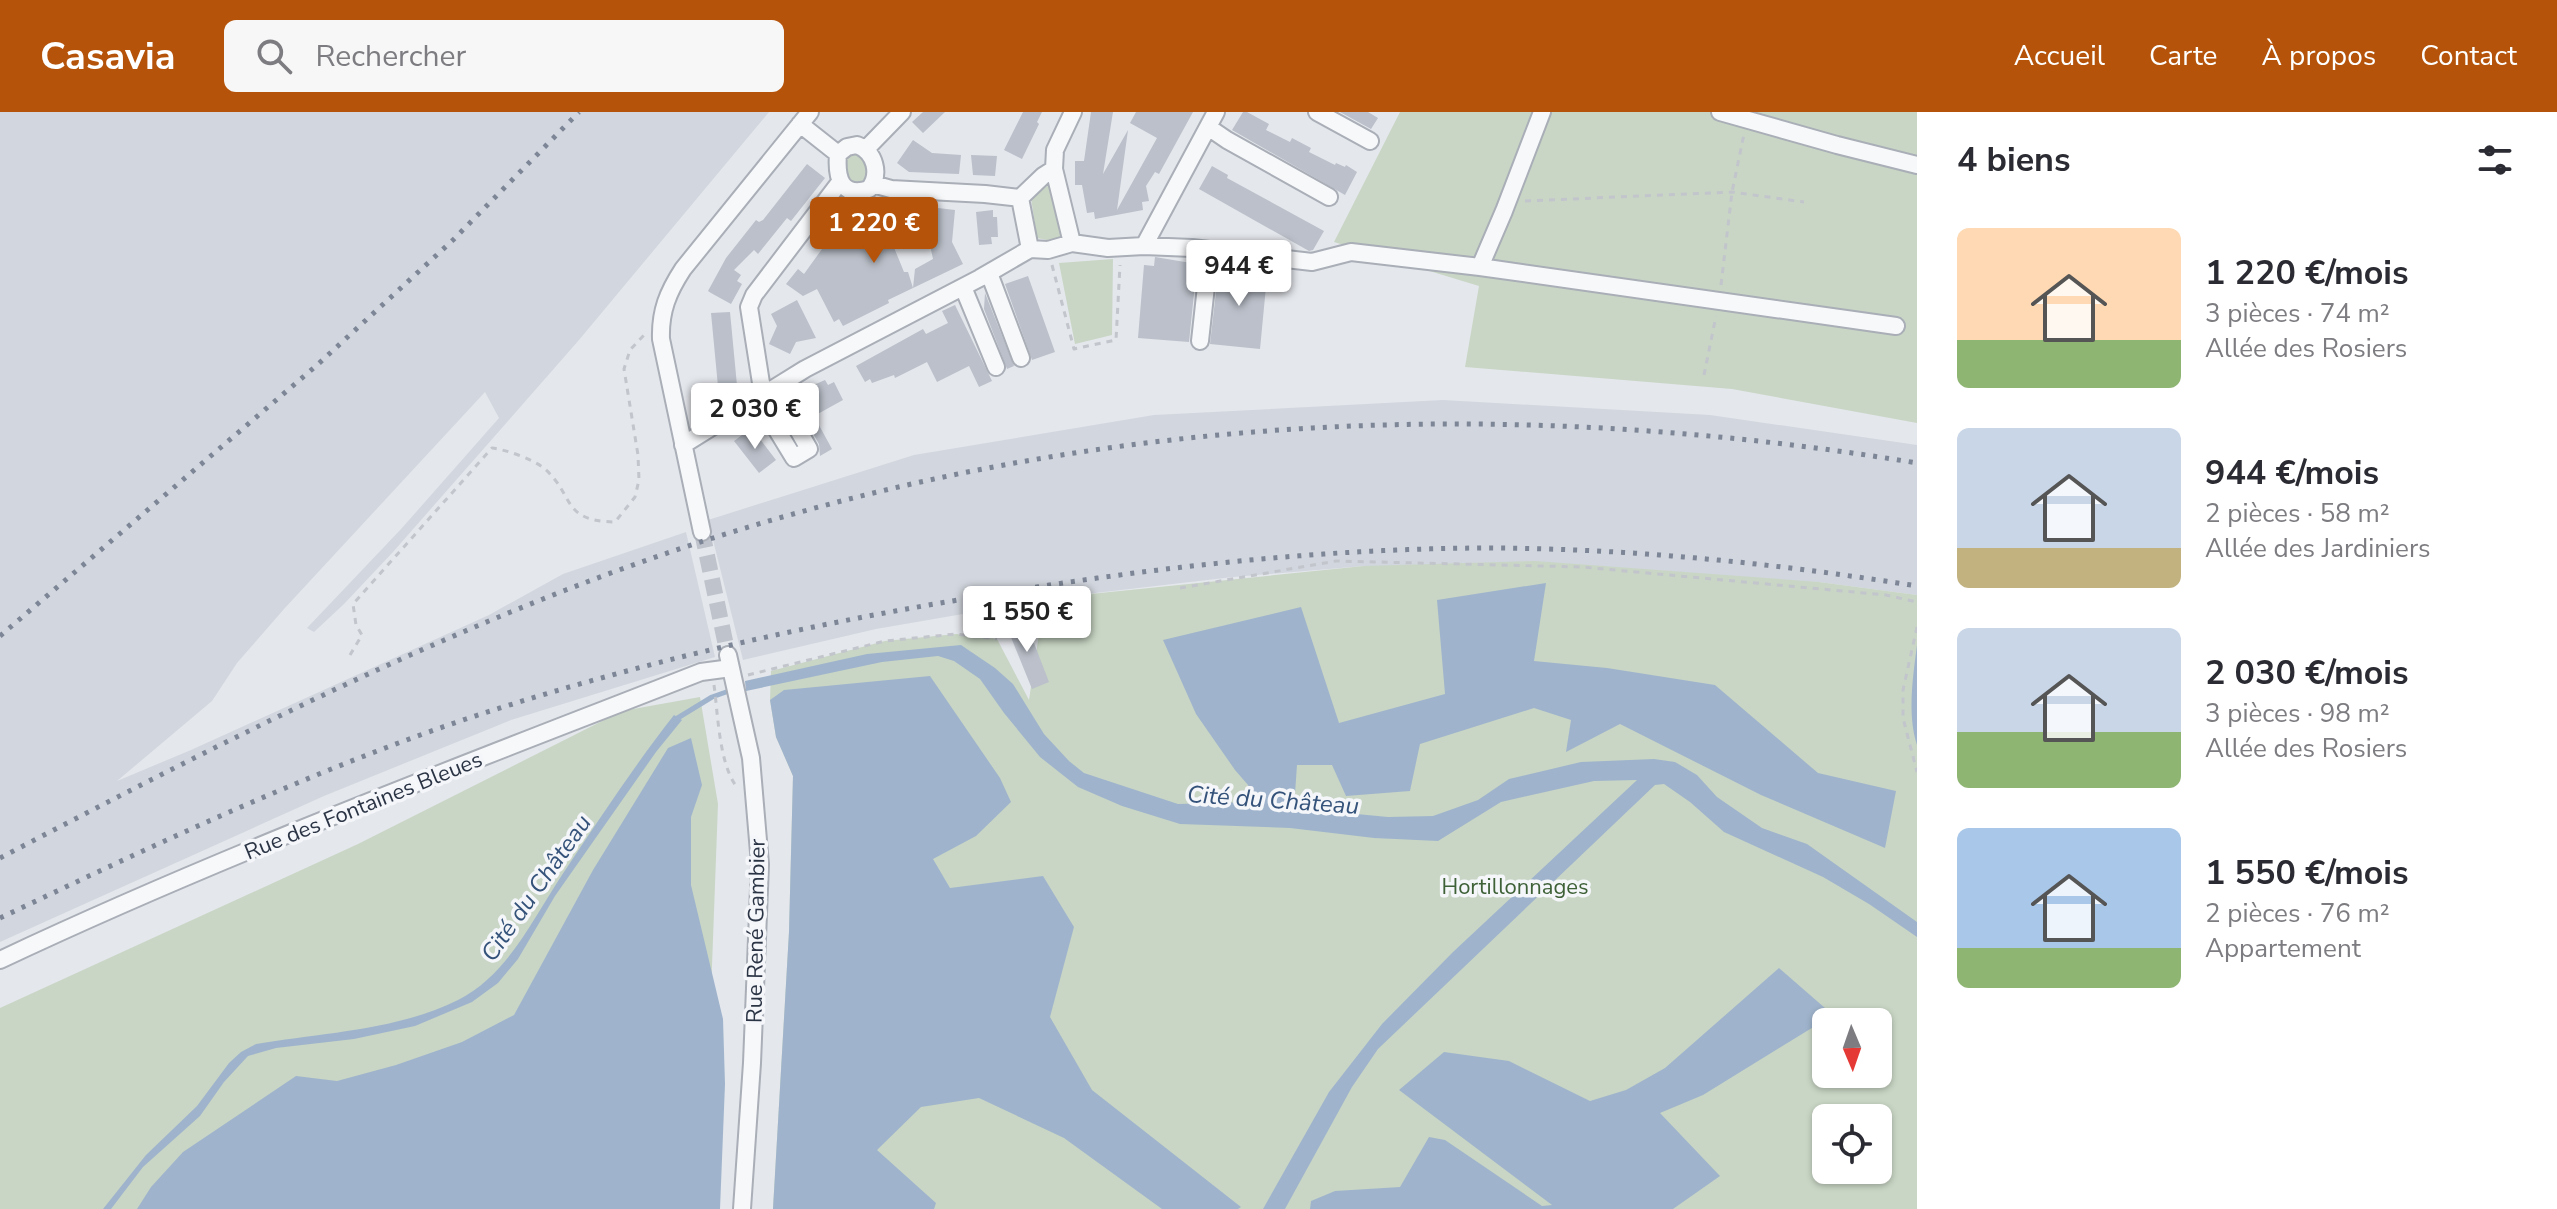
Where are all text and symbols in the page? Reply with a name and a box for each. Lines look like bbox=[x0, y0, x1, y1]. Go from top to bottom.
search box bbox=[224, 20, 784, 92]
text: Casavia bbox=[40, 31, 176, 82]
icon: search bbox=[252, 34, 296, 78]
text: Rechercher bbox=[316, 36, 466, 77]
text: Accueil bbox=[2014, 37, 2105, 75]
text: Carte bbox=[2149, 37, 2218, 75]
text: À propos bbox=[2262, 37, 2376, 75]
text: Contact bbox=[2420, 37, 2517, 75]
text: 4 biens bbox=[1957, 137, 2071, 183]
icon: filters bbox=[2473, 138, 2517, 182]
pin: 1 220 € bbox=[800, 197, 948, 265]
text: 1 220 € bbox=[828, 205, 920, 240]
pin: 944 € bbox=[1183, 240, 1295, 308]
text: 944 € bbox=[1204, 248, 1274, 283]
text: 1 220 €/mois bbox=[2205, 250, 2409, 296]
icon: home bbox=[2021, 260, 2117, 356]
text: 3 pièces · 74 m² bbox=[2205, 296, 2390, 331]
text: Allée des Rosiers bbox=[2205, 331, 2407, 366]
pin: 2 030 € bbox=[681, 383, 829, 451]
text: 2 030 € bbox=[709, 391, 801, 426]
text: 944 €/mois bbox=[2205, 450, 2379, 496]
icon: home bbox=[2021, 460, 2117, 556]
text: 2 pièces · 58 m² bbox=[2205, 496, 2390, 531]
text: Allée des Jardiniers bbox=[2205, 531, 2431, 566]
pin: 1 550 € bbox=[953, 586, 1101, 654]
text: 1 550 € bbox=[981, 594, 1073, 629]
text: 2 030 €/mois bbox=[2205, 650, 2409, 696]
icon: home bbox=[2021, 660, 2117, 756]
text: 3 pièces · 98 m² bbox=[2205, 696, 2390, 731]
text: Allée des Rosiers bbox=[2205, 731, 2407, 766]
street label: Rue des Fontaines Bleues bbox=[240, 744, 487, 867]
water label: Cité du Château bbox=[1186, 778, 1360, 822]
water label: Cité du Château bbox=[473, 808, 599, 968]
street label: Rue René Gambier bbox=[739, 838, 773, 1023]
text: 1 550 €/mois bbox=[2205, 850, 2409, 896]
icon: home bbox=[2021, 860, 2117, 956]
park label: Hortillonnages bbox=[1441, 872, 1589, 902]
text: 2 pièces · 76 m² bbox=[2205, 896, 2390, 931]
text: Appartement bbox=[2205, 931, 2361, 966]
north arrow bbox=[1812, 1008, 1892, 1088]
map controls bbox=[1812, 1008, 1892, 1184]
button: locate bbox=[1812, 1104, 1892, 1184]

